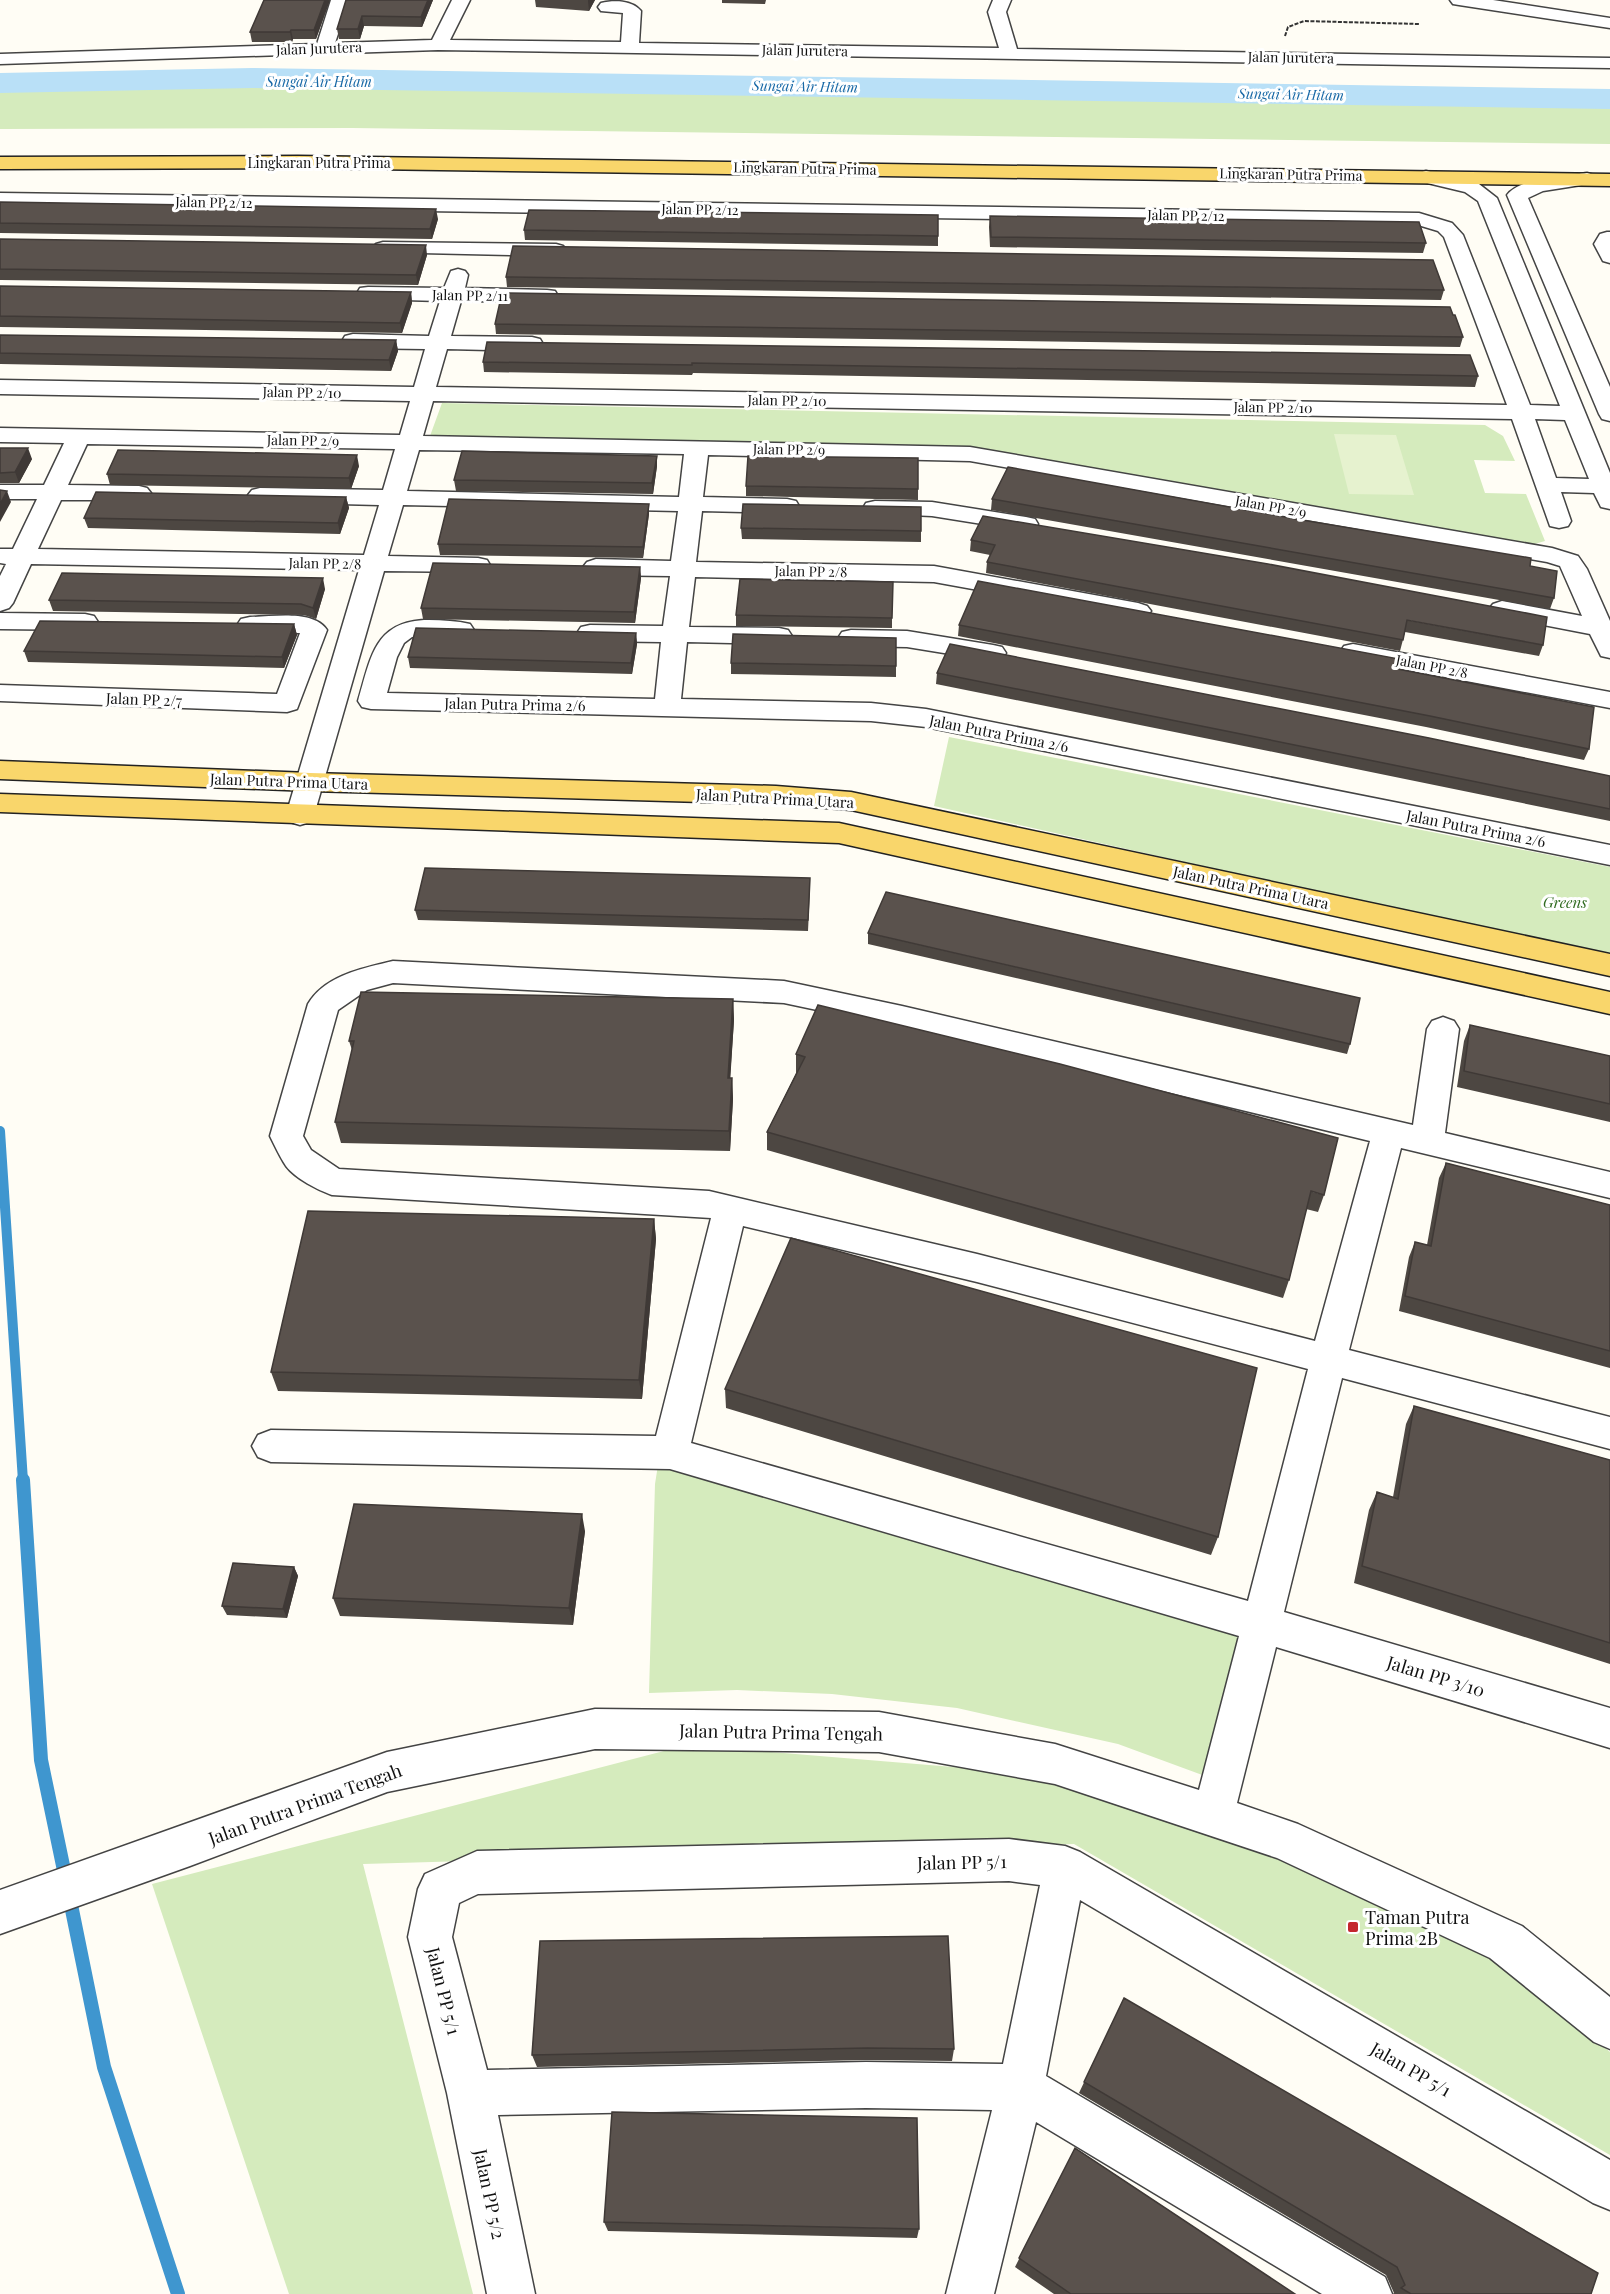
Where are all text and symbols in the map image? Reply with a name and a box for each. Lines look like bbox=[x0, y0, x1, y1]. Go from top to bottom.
street label: Jalan Jurutera bbox=[275, 37, 362, 59]
street label: Jalan Jurutera bbox=[761, 40, 848, 60]
street label: Jalan Jurutera bbox=[1247, 47, 1334, 67]
water label: Sungai Air Hitam bbox=[265, 72, 372, 91]
water label: Sungai Air Hitam bbox=[751, 76, 858, 96]
water label: Sungai Air Hitam bbox=[1237, 84, 1344, 104]
street label: Lingkaran Putra Prima bbox=[247, 153, 391, 172]
street label: Lingkaran Putra Prima bbox=[733, 157, 877, 179]
street label: Lingkaran Putra Prima bbox=[1219, 163, 1363, 185]
street label: Jalan PP 2/12 bbox=[174, 192, 253, 212]
street label: Jalan PP 2/12 bbox=[660, 199, 739, 219]
street label: Jalan PP 2/12 bbox=[1146, 205, 1225, 225]
street label: Jalan PP 2/11 bbox=[431, 285, 508, 305]
street label: Jalan PP 2/10 bbox=[261, 382, 342, 402]
street label: Jalan PP 2/10 bbox=[746, 390, 827, 410]
street label: Jalan PP 2/10 bbox=[1232, 397, 1313, 417]
street label: Jalan PP 2/9 bbox=[266, 430, 339, 450]
street label: Jalan PP 2/9 bbox=[752, 439, 825, 459]
street label: Jalan PP 2/9 bbox=[1233, 490, 1308, 522]
street label: Jalan PP 2/8 bbox=[287, 553, 362, 573]
street label: Jalan PP 2/8 bbox=[773, 561, 848, 581]
street label: Jalan PP 2/8 bbox=[1393, 650, 1470, 682]
street label: Jalan PP 2/7 bbox=[105, 688, 182, 710]
street label: Jalan Putra Prima 2/6 bbox=[443, 693, 586, 715]
street label: Jalan Putra Prima 2/6 bbox=[927, 709, 1071, 756]
street label: Jalan Putra Prima Utara bbox=[209, 768, 369, 794]
street label: Jalan Putra Prima Utara bbox=[694, 784, 855, 812]
street label: Jalan Putra Prima 2/6 bbox=[1404, 804, 1548, 851]
street label: Jalan Putra Prima Utara bbox=[1171, 861, 1331, 913]
park label: Greens bbox=[1543, 892, 1587, 912]
street label: Jalan PP 3/10 bbox=[1383, 1649, 1488, 1702]
street label: Jalan Putra Prima Tengah bbox=[678, 1718, 884, 1746]
street label: Jalan Putra Prima Tengah bbox=[204, 1758, 405, 1850]
street label: Jalan PP 5/1 bbox=[916, 1849, 1007, 1875]
place label: Taman Putra Prima 2B bbox=[1365, 1905, 1469, 1950]
marker: Taman Putra Prima 2B bbox=[1346, 1920, 1360, 1934]
street label: Jalan PP 5/1 bbox=[421, 1944, 467, 2038]
street label: Jalan PP 5/1 bbox=[1365, 2036, 1456, 2102]
street label: Jalan PP 5/2 bbox=[469, 2146, 511, 2241]

